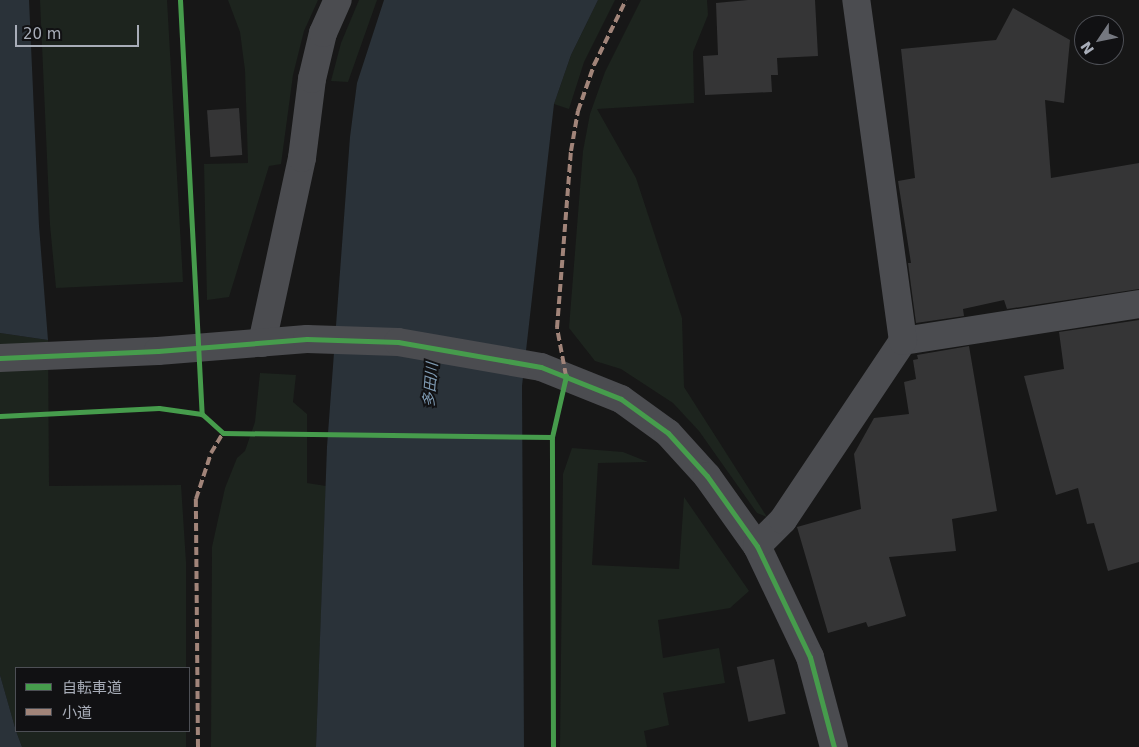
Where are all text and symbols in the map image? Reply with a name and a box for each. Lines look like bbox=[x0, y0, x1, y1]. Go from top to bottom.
scale bar bbox=[18, 15, 141, 47]
north arrow bbox=[1074, 15, 1124, 65]
text: 20 m bbox=[23, 25, 61, 43]
text: N bbox=[1077, 38, 1097, 57]
water label: 多田川 bbox=[420, 362, 442, 408]
legend bbox=[15, 667, 190, 732]
text: 自転車道 bbox=[62, 679, 122, 697]
text: 小道 bbox=[62, 704, 92, 722]

